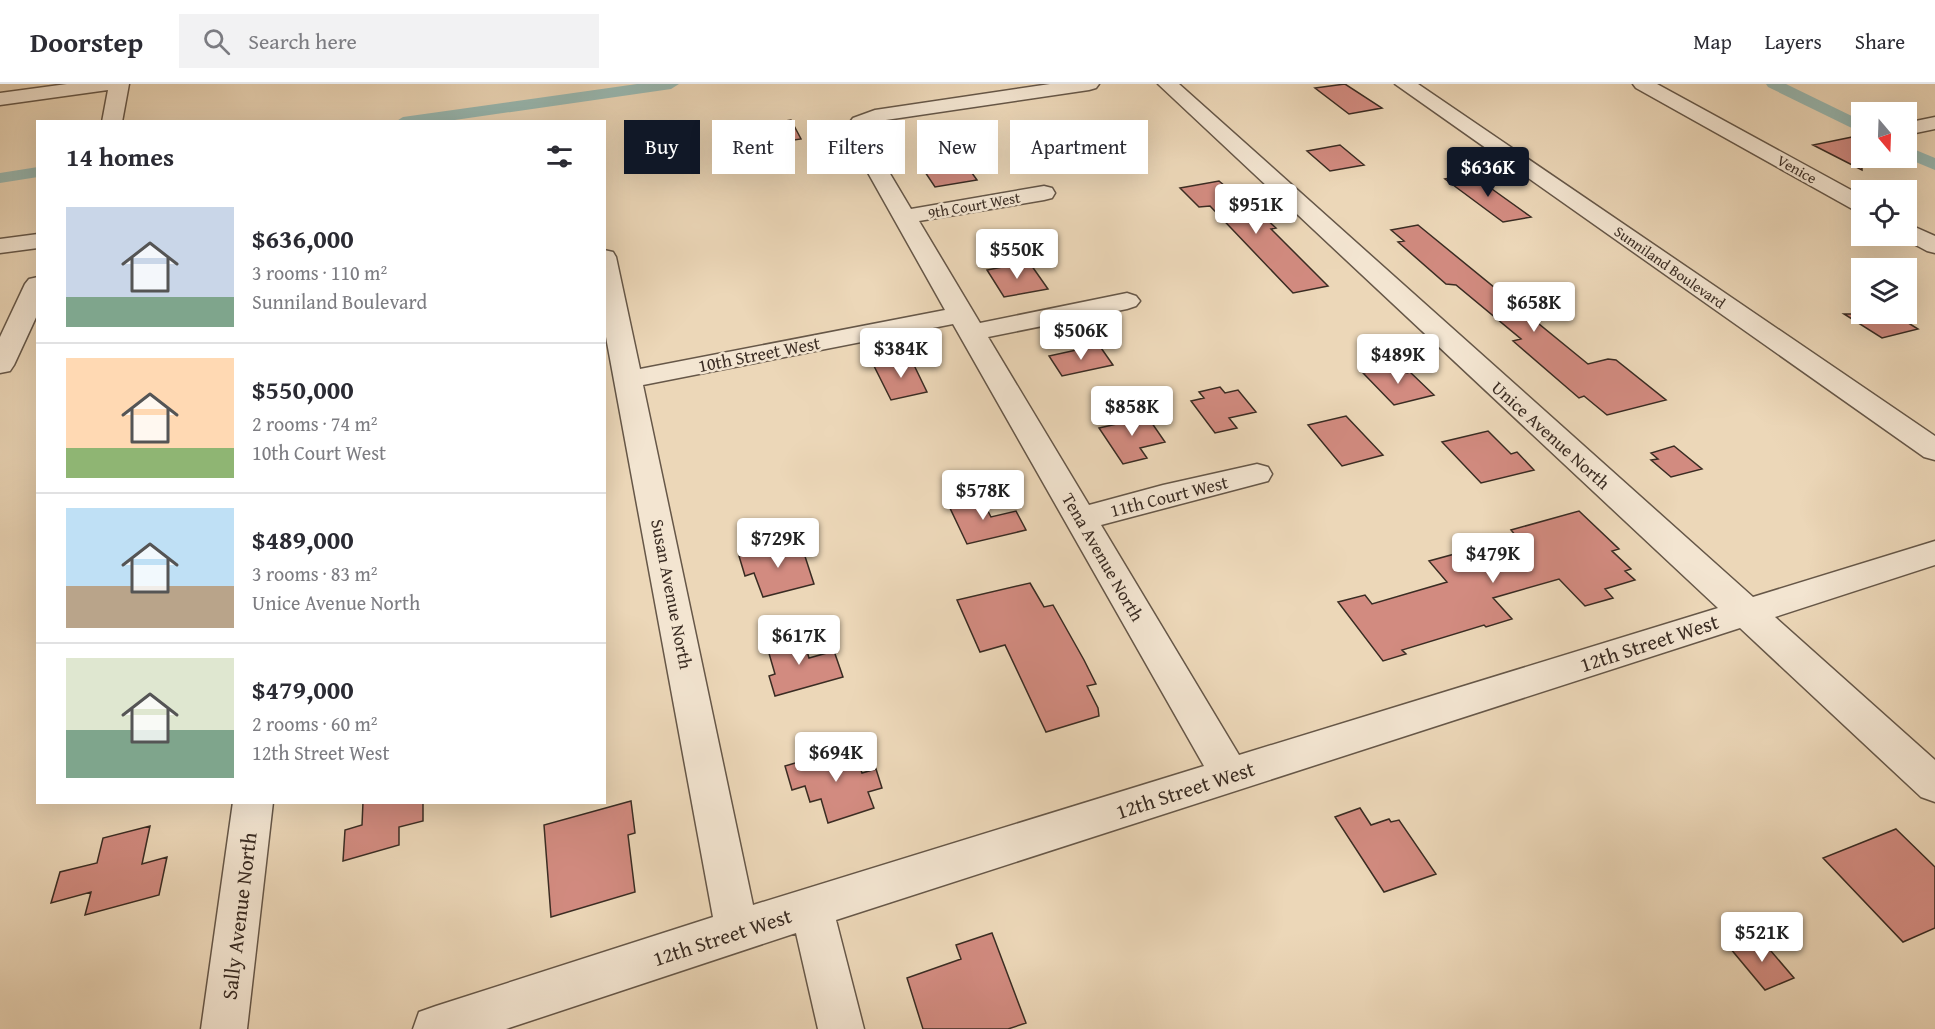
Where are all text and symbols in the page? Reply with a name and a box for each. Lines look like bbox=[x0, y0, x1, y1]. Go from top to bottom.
search box bbox=[179, 14, 599, 68]
text: Doorstep bbox=[30, 21, 143, 62]
icon: search bbox=[200, 25, 233, 58]
text: Search here bbox=[248, 25, 357, 57]
text: Map bbox=[1693, 26, 1732, 57]
text: Layers bbox=[1765, 26, 1822, 57]
text: Share bbox=[1855, 26, 1905, 57]
north arrow bbox=[1851, 102, 1917, 168]
map controls bbox=[1851, 102, 1917, 324]
chip: Buy bbox=[624, 120, 700, 174]
chip: Rent bbox=[712, 120, 795, 174]
chip: Filters bbox=[807, 120, 905, 174]
chip: New bbox=[917, 120, 998, 174]
chip: Apartment bbox=[1010, 120, 1148, 174]
text: 14 homes bbox=[66, 137, 174, 176]
icon: filters bbox=[543, 140, 576, 173]
pin: $636K bbox=[1446, 147, 1530, 198]
street label: Venice bbox=[1773, 150, 1821, 188]
text: $636K bbox=[1461, 152, 1515, 181]
button: locate bbox=[1851, 180, 1917, 246]
pin: $951K bbox=[1214, 184, 1298, 235]
street label: 9th Court West bbox=[926, 186, 1023, 223]
text: $951K bbox=[1229, 189, 1283, 218]
text: $636,000 bbox=[252, 219, 354, 258]
street label: Sunniland Boulevard bbox=[1610, 221, 1730, 313]
pin: $550K bbox=[975, 229, 1059, 280]
icon: home bbox=[114, 231, 186, 303]
text: $550K bbox=[990, 234, 1044, 263]
text: 3 rooms · 110 m² bbox=[252, 258, 387, 287]
button: layers bbox=[1851, 258, 1917, 324]
pin: $658K bbox=[1492, 282, 1576, 333]
text: Sunniland Boulevard bbox=[252, 287, 427, 316]
text: $658K bbox=[1507, 287, 1561, 316]
pin: $506K bbox=[1039, 310, 1123, 361]
text: $506K bbox=[1054, 315, 1108, 344]
pin: $384K bbox=[859, 328, 943, 379]
street label: 10th Street West bbox=[696, 329, 823, 379]
text: $384K bbox=[874, 333, 928, 362]
pin: $489K bbox=[1356, 334, 1440, 385]
text: $489K bbox=[1371, 339, 1425, 368]
text: $550,000 bbox=[252, 370, 354, 409]
street label: Unice Avenue North bbox=[1486, 374, 1616, 496]
icon: home bbox=[114, 382, 186, 454]
pin: $858K bbox=[1090, 386, 1174, 437]
text: $858K bbox=[1105, 391, 1159, 420]
text: 2 rooms · 74 m² bbox=[252, 409, 378, 438]
text: 10th Court West bbox=[252, 438, 386, 467]
street label: 11th Court West bbox=[1107, 468, 1231, 524]
pin: $578K bbox=[941, 470, 1025, 521]
text: $578K bbox=[956, 475, 1010, 504]
street label: Tena Avenue North bbox=[1055, 488, 1151, 626]
street label: Susan Avenue North bbox=[644, 517, 700, 671]
pin: $729K bbox=[736, 518, 820, 569]
text: $489,000 bbox=[252, 520, 354, 559]
text: $729K bbox=[751, 523, 805, 552]
icon: home bbox=[114, 532, 186, 604]
pin: $479K bbox=[1451, 533, 1535, 584]
text: $479K bbox=[1466, 538, 1520, 567]
text: 3 rooms · 83 m² bbox=[252, 559, 378, 588]
text: Unice Avenue North bbox=[252, 588, 420, 617]
street label: 12th Street West bbox=[1576, 606, 1723, 680]
pin: $617K bbox=[757, 615, 841, 666]
text: $617K bbox=[772, 620, 826, 649]
text: $479,000 bbox=[252, 670, 354, 709]
icon: home bbox=[114, 682, 186, 754]
text: 2 rooms · 60 m² bbox=[252, 709, 378, 738]
pin: $694K bbox=[794, 732, 878, 783]
text: $694K bbox=[809, 737, 863, 766]
text: 12th Street West bbox=[252, 738, 390, 767]
street label: 12th Street West bbox=[1112, 753, 1259, 827]
street label: Sally Avenue North bbox=[213, 830, 265, 1002]
street label: 12th Street West bbox=[649, 900, 796, 974]
pin: $521K bbox=[1720, 912, 1804, 963]
text: $521K bbox=[1735, 917, 1789, 946]

